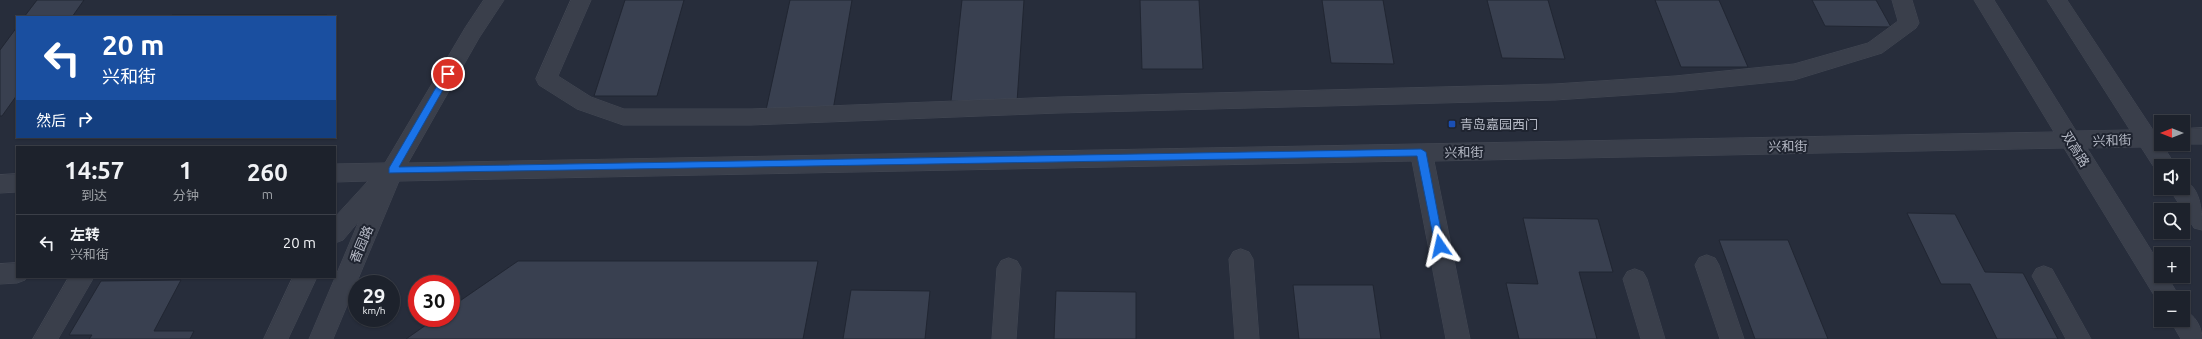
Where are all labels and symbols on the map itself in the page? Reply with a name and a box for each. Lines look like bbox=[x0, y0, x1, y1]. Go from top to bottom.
pin bbox=[431, 57, 465, 91]
north arrow bbox=[2154, 115, 2190, 151]
place label: 青岛嘉园西门 bbox=[1460, 117, 1538, 131]
marker: 青岛嘉园西门 bbox=[1447, 119, 1457, 129]
street label: 双高路 bbox=[2060, 129, 2092, 169]
street label: 兴和街 bbox=[2092, 132, 2132, 148]
street label: 兴和街 bbox=[1768, 139, 1808, 153]
street label: 兴和街 bbox=[1444, 145, 1484, 159]
street label: 香园路 bbox=[347, 223, 375, 265]
position arrow bbox=[1419, 225, 1461, 267]
speed limit sign: 30 bbox=[408, 275, 460, 327]

